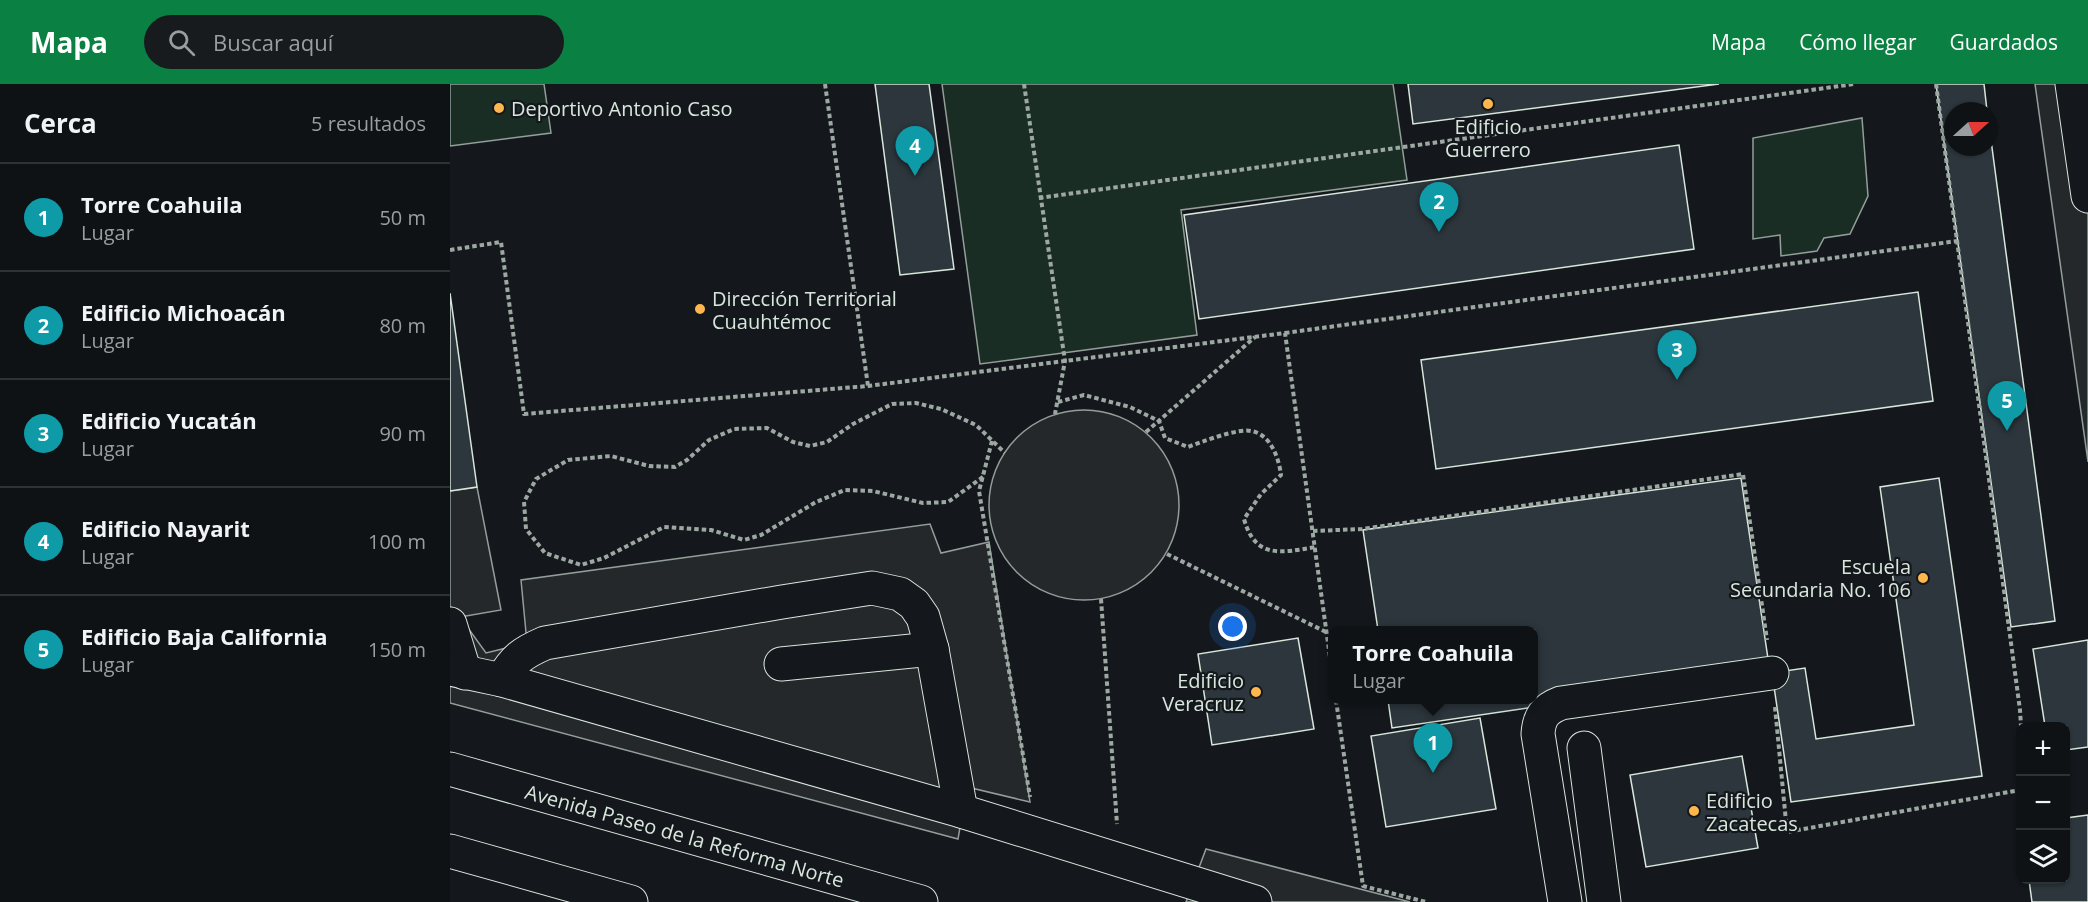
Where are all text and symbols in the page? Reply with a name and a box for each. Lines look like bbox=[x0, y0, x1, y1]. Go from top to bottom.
search box bbox=[144, 15, 564, 69]
text: Mapa bbox=[30, 23, 108, 61]
icon: search bbox=[165, 26, 198, 59]
text: Buscar aquí bbox=[213, 27, 333, 57]
text: Mapa bbox=[1711, 28, 1766, 56]
text: Cómo llegar bbox=[1799, 28, 1917, 56]
text: Guardados bbox=[1950, 28, 2058, 56]
place label: Deportivo Antonio Caso bbox=[511, 95, 732, 122]
marker: Edificio Guerrero bbox=[1481, 97, 1495, 111]
marker: Deportivo Antonio Caso bbox=[492, 101, 506, 115]
north arrow bbox=[1944, 102, 1998, 156]
text: Cerca bbox=[24, 105, 97, 141]
text: 5 resultados bbox=[311, 110, 426, 137]
place label: Edificio Guerrero bbox=[1445, 113, 1531, 163]
pin: 4 bbox=[896, 126, 934, 176]
pin: 2 bbox=[1420, 182, 1458, 232]
text: Torre Coahuila bbox=[81, 189, 243, 219]
text: 1 bbox=[38, 204, 49, 231]
text: 50 m bbox=[379, 204, 426, 231]
text: Lugar bbox=[81, 219, 134, 246]
place label: Dirección Territorial Cuauhtémoc bbox=[712, 285, 897, 335]
text: Edificio Michoacán bbox=[81, 297, 286, 327]
marker: Dirección Territorial Cuauhtémoc bbox=[693, 302, 707, 316]
text: 2 bbox=[38, 312, 49, 339]
text: 80 m bbox=[379, 312, 426, 339]
text: Lugar bbox=[81, 327, 134, 354]
pin: 3 bbox=[1658, 330, 1696, 380]
pin: 5 bbox=[1988, 382, 2026, 431]
text: Edificio Yucatán bbox=[81, 405, 257, 435]
text: 3 bbox=[38, 420, 49, 447]
text: 90 m bbox=[379, 420, 426, 447]
text: Lugar bbox=[81, 435, 134, 462]
text: Edificio Nayarit bbox=[81, 513, 250, 543]
text: 4 bbox=[38, 528, 49, 555]
text: 100 m bbox=[368, 528, 426, 555]
text: Lugar bbox=[81, 543, 134, 570]
place label: Escuela Secundaria No. 106 bbox=[1730, 553, 1911, 603]
marker: Escuela Secundaria No. 106 bbox=[1916, 571, 1930, 585]
your location bbox=[1218, 612, 1247, 641]
text: Edificio Baja California bbox=[81, 621, 328, 651]
popup bbox=[1328, 626, 1538, 704]
text: 5 bbox=[38, 636, 49, 663]
text: 150 m bbox=[368, 636, 426, 663]
text: Torre Coahuila bbox=[1352, 637, 1514, 667]
text: Lugar bbox=[81, 651, 134, 678]
place label: Edificio Veracruz bbox=[1162, 667, 1244, 717]
text: Lugar bbox=[1352, 667, 1405, 694]
marker: Edificio Veracruz bbox=[1249, 685, 1263, 699]
map controls bbox=[2016, 722, 2070, 884]
button: + bbox=[2016, 722, 2070, 776]
pin: 1 bbox=[1414, 724, 1452, 773]
button: − bbox=[2016, 776, 2070, 830]
street label: Avenida Paseo de la Reforma Norte bbox=[522, 777, 847, 893]
place label: Edificio Zacatecas bbox=[1706, 787, 1798, 837]
marker: Edificio Zacatecas bbox=[1687, 804, 1701, 818]
button: layers bbox=[2016, 830, 2070, 884]

